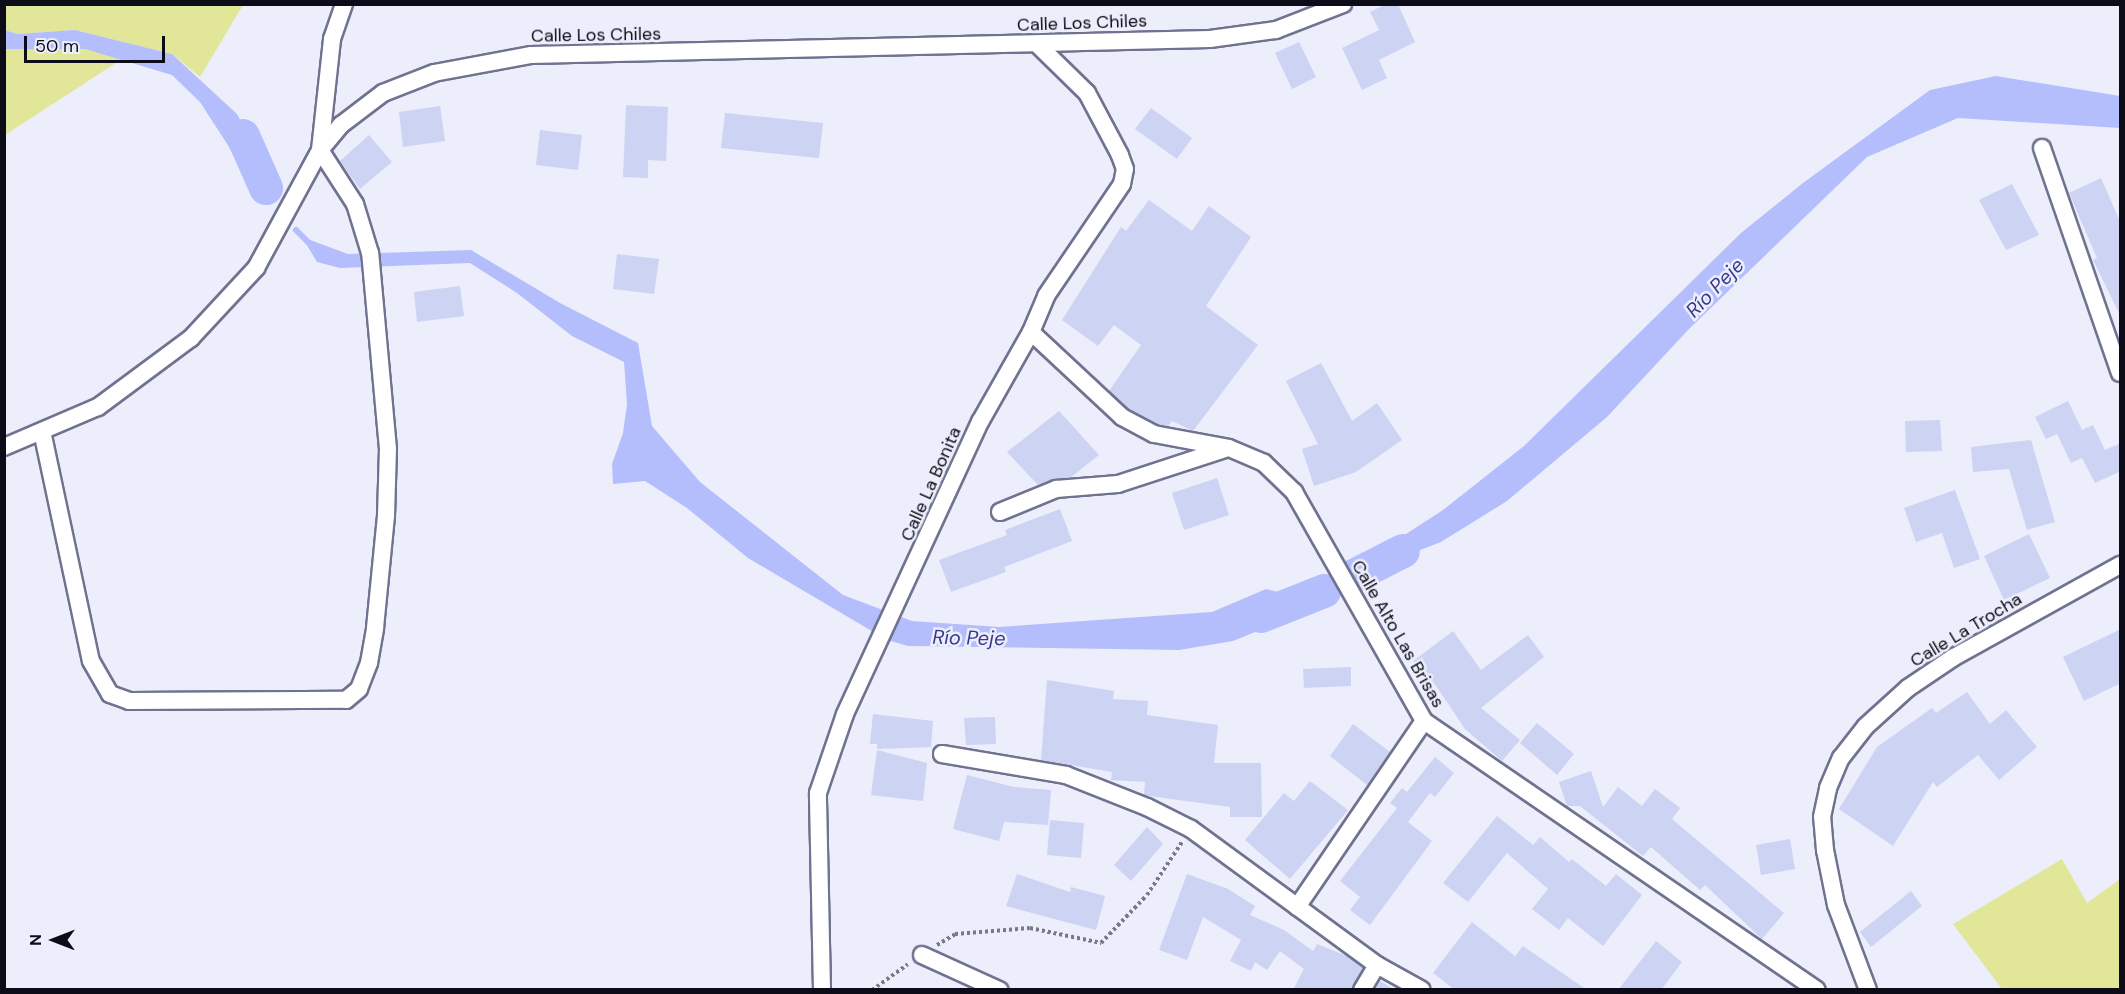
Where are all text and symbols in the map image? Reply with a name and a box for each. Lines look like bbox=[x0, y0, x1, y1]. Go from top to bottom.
street label: Calle Los Chiles bbox=[1017, 10, 1147, 36]
street label: Calle Los Chiles bbox=[531, 23, 661, 47]
scale bar bbox=[27, 24, 168, 62]
text: 50 m bbox=[35, 34, 79, 58]
water label: Río Peje bbox=[1681, 253, 1749, 323]
street label: Calle La Bonita bbox=[896, 424, 966, 544]
street label: Calle Alto Las Brisas bbox=[1347, 556, 1449, 712]
street label: Calle La Trocha bbox=[1906, 588, 2026, 672]
water label: Río Peje bbox=[932, 625, 1006, 651]
north arrow bbox=[24, 910, 84, 970]
text: N bbox=[25, 934, 46, 946]

